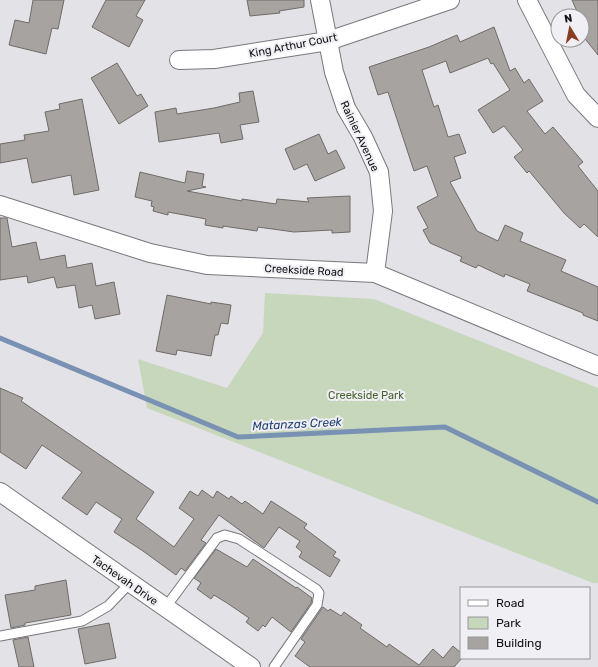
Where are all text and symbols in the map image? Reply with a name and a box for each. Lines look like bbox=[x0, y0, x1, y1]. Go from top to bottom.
north arrow bbox=[550, 8, 590, 48]
text: N bbox=[563, 12, 573, 26]
street label: King Arthur Court bbox=[248, 30, 339, 60]
street label: Rainier Avenue bbox=[338, 99, 382, 174]
street label: Creekside Road bbox=[264, 262, 344, 279]
park label: Creekside Park bbox=[328, 389, 404, 402]
water label: Matanzas Creek bbox=[252, 415, 343, 433]
street label: Tachevah Drive bbox=[89, 553, 160, 608]
legend bbox=[460, 587, 590, 659]
text: Road bbox=[496, 596, 524, 610]
text: Park bbox=[496, 616, 522, 630]
text: Building bbox=[496, 636, 542, 650]

